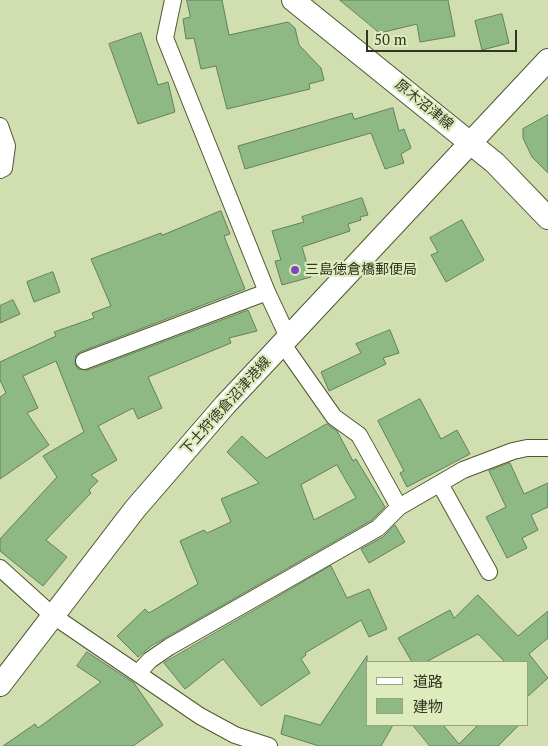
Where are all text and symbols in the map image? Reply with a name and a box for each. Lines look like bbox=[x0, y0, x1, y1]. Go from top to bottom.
scale bar bbox=[368, 20, 519, 52]
text: 50 m bbox=[374, 29, 407, 49]
street label: 原木沼津線 bbox=[392, 76, 456, 134]
place label: 三島徳倉橋郵便局 bbox=[305, 262, 417, 278]
marker: 三島徳倉橋郵便局 bbox=[289, 264, 301, 276]
street label: 下土狩徳倉沼津港線 bbox=[178, 354, 274, 458]
legend bbox=[366, 661, 528, 726]
text: 道路 bbox=[413, 671, 443, 691]
text: 建物 bbox=[413, 696, 443, 716]

